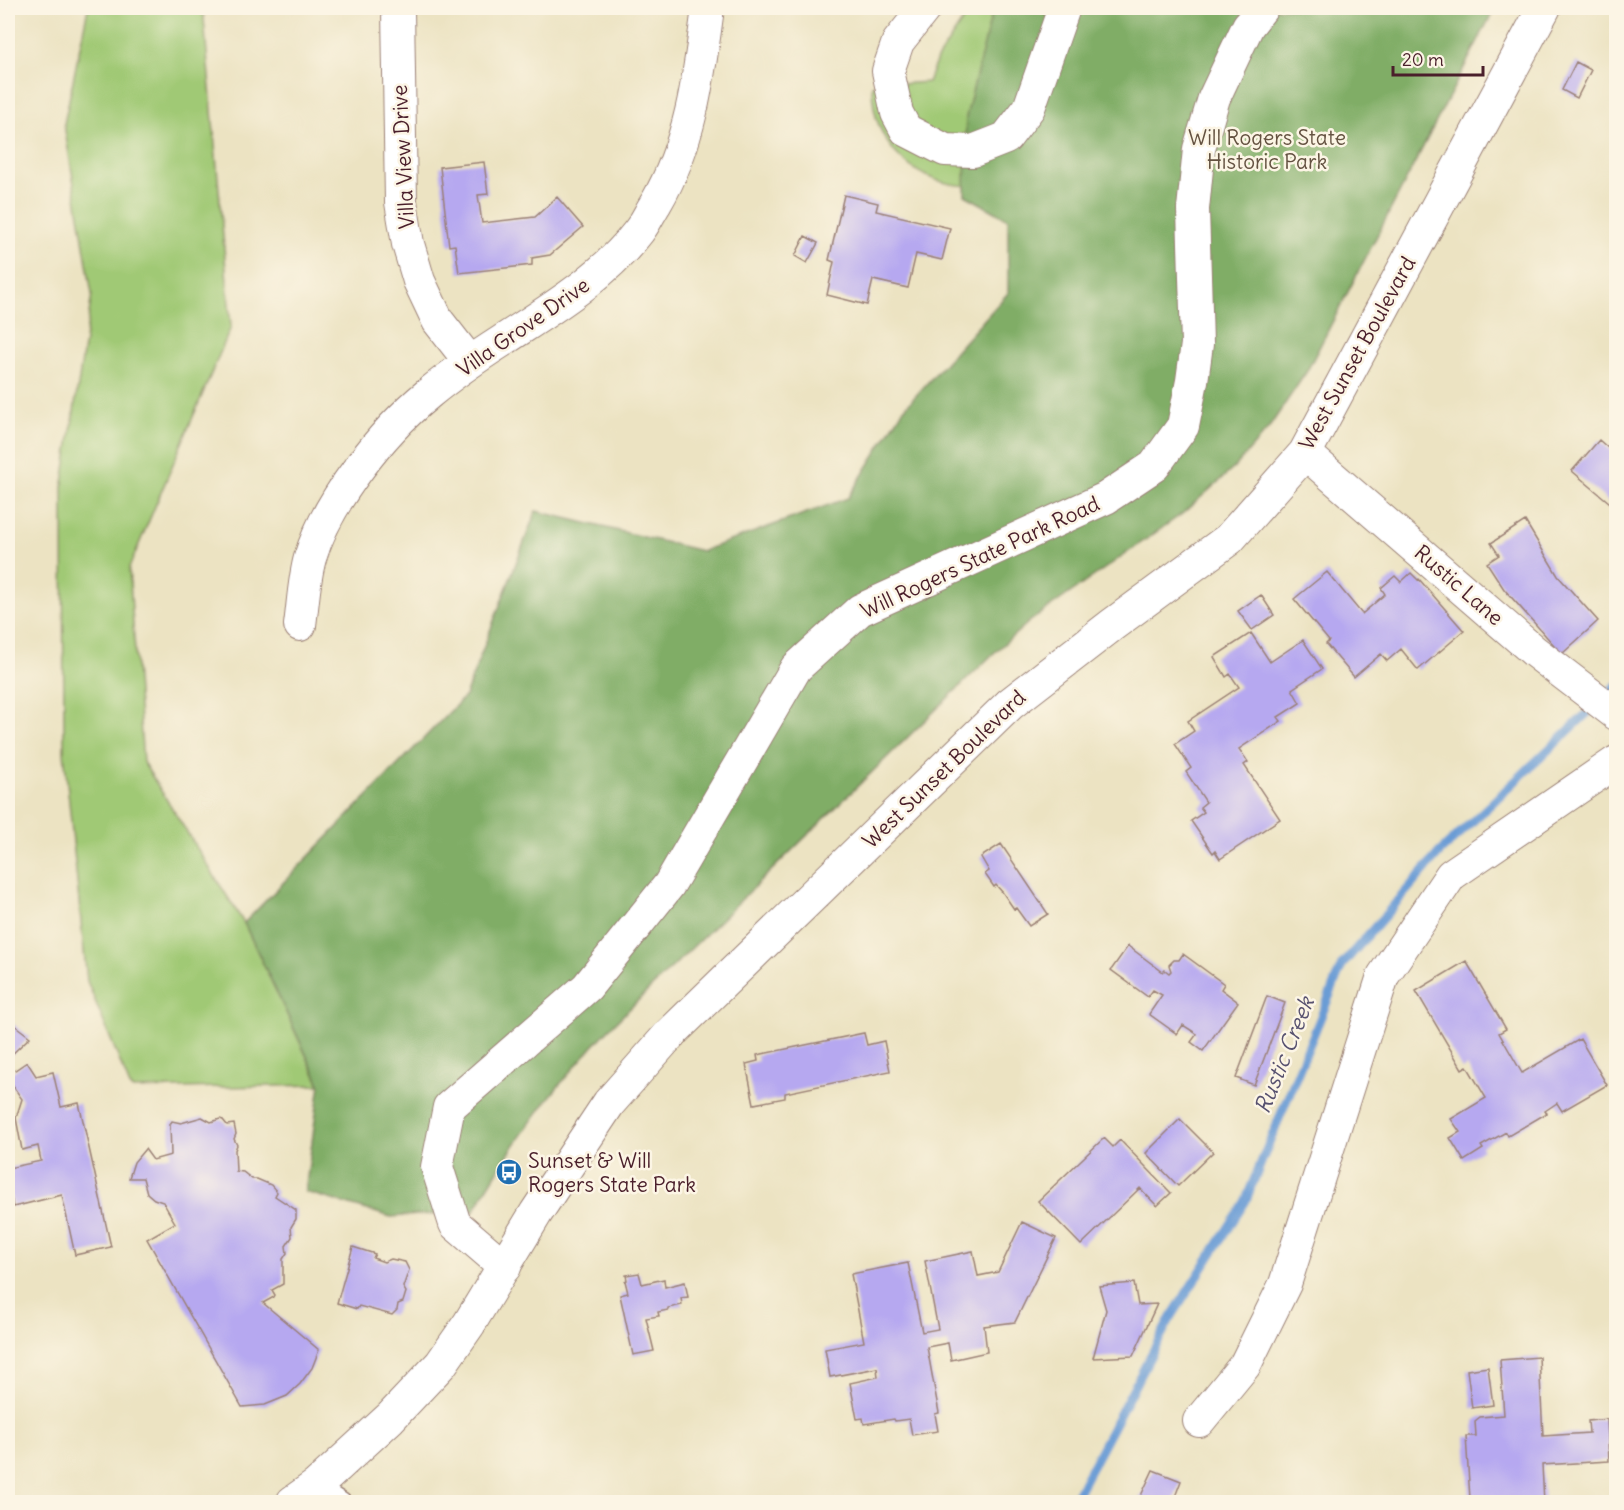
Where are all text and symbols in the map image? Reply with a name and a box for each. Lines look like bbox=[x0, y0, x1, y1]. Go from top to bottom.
scale bar bbox=[1393, 39, 1483, 77]
text: 20 m bbox=[1402, 48, 1444, 71]
street label: Villa View Drive bbox=[386, 84, 420, 230]
park label: Will Rogers State Historic Park bbox=[1188, 124, 1346, 175]
street label: West Sunset Boulevard bbox=[1293, 252, 1421, 454]
street label: Villa Grove Drive bbox=[451, 271, 595, 383]
street label: Will Rogers State Park Road bbox=[856, 490, 1104, 624]
street label: Rustic Lane bbox=[1409, 539, 1509, 631]
street label: West Sunset Boulevard bbox=[857, 684, 1031, 854]
water label: Rustic Creek bbox=[1248, 991, 1321, 1117]
place label: Sunset & Will Rogers State Park bbox=[528, 1147, 696, 1198]
bus stop icon: Sunset & Will Rogers State Park bbox=[494, 1157, 524, 1187]

